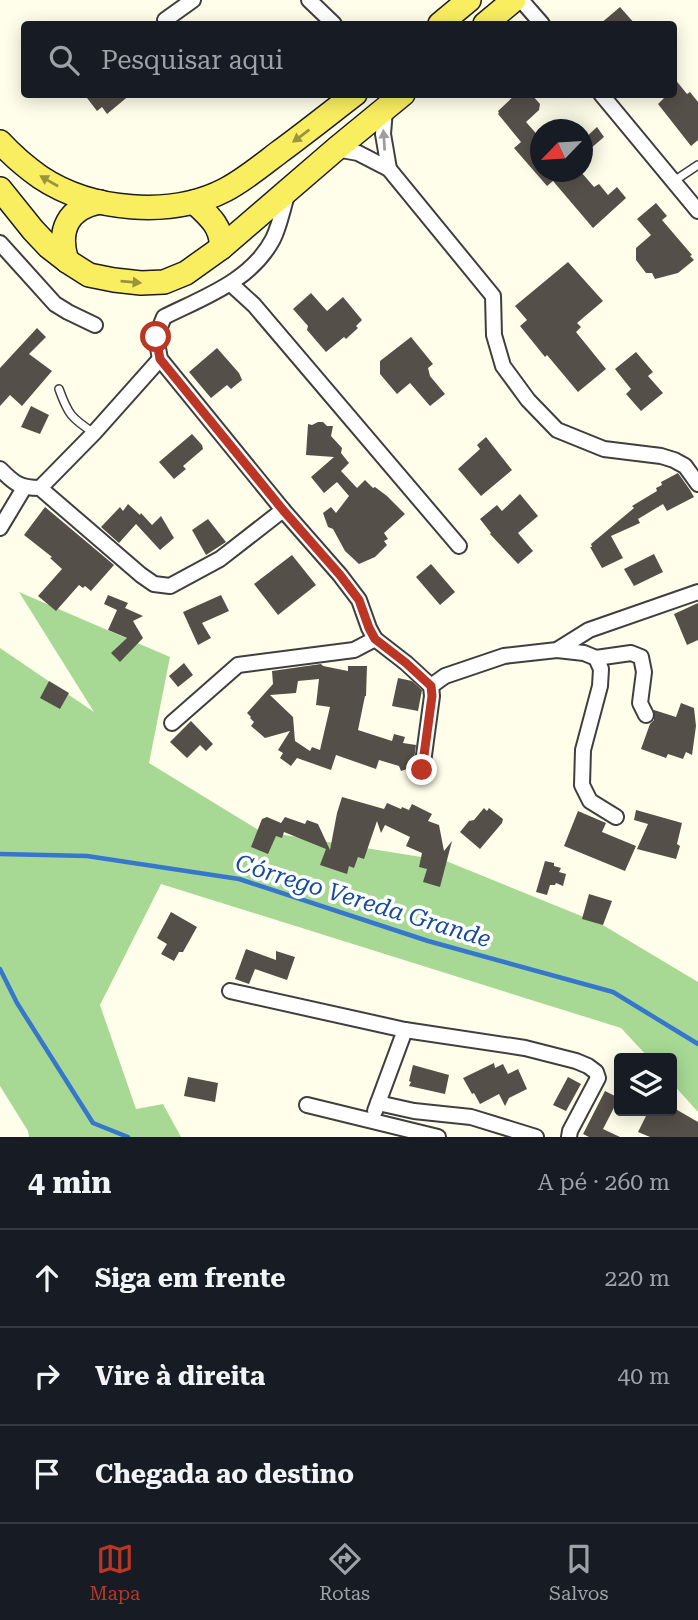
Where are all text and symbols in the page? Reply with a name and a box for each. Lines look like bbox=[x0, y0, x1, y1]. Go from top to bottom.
search box bbox=[21, 21, 677, 98]
icon: search bbox=[45, 41, 83, 79]
text: Pesquisar aqui bbox=[101, 45, 283, 75]
north arrow bbox=[530, 119, 593, 182]
one-way arrow bbox=[378, 128, 389, 150]
one-way arrow bbox=[292, 129, 310, 143]
one-way arrow bbox=[39, 175, 58, 187]
one-way arrow bbox=[120, 277, 142, 288]
route start bbox=[140, 321, 171, 352]
route end bbox=[406, 754, 437, 785]
water label: Córrego Vereda Grande bbox=[232, 849, 494, 953]
map controls bbox=[614, 1053, 677, 1116]
button: layers bbox=[614, 1053, 677, 1116]
text: 4 min bbox=[28, 1165, 111, 1200]
text: A pé · 260 m bbox=[538, 1169, 670, 1196]
icon: ahead bbox=[28, 1259, 66, 1297]
text: Siga em frente bbox=[95, 1263, 285, 1293]
text: 220 m bbox=[605, 1265, 670, 1292]
icon: right bbox=[28, 1357, 66, 1395]
text: Vire à direita bbox=[95, 1361, 265, 1391]
text: 40 m bbox=[617, 1363, 670, 1390]
icon: arrive bbox=[28, 1455, 66, 1493]
text: Chegada ao destino bbox=[95, 1459, 354, 1489]
tab: Mapa bbox=[89, 1540, 140, 1605]
tab: Rotas bbox=[319, 1540, 370, 1605]
tab: Salvos bbox=[549, 1540, 609, 1605]

